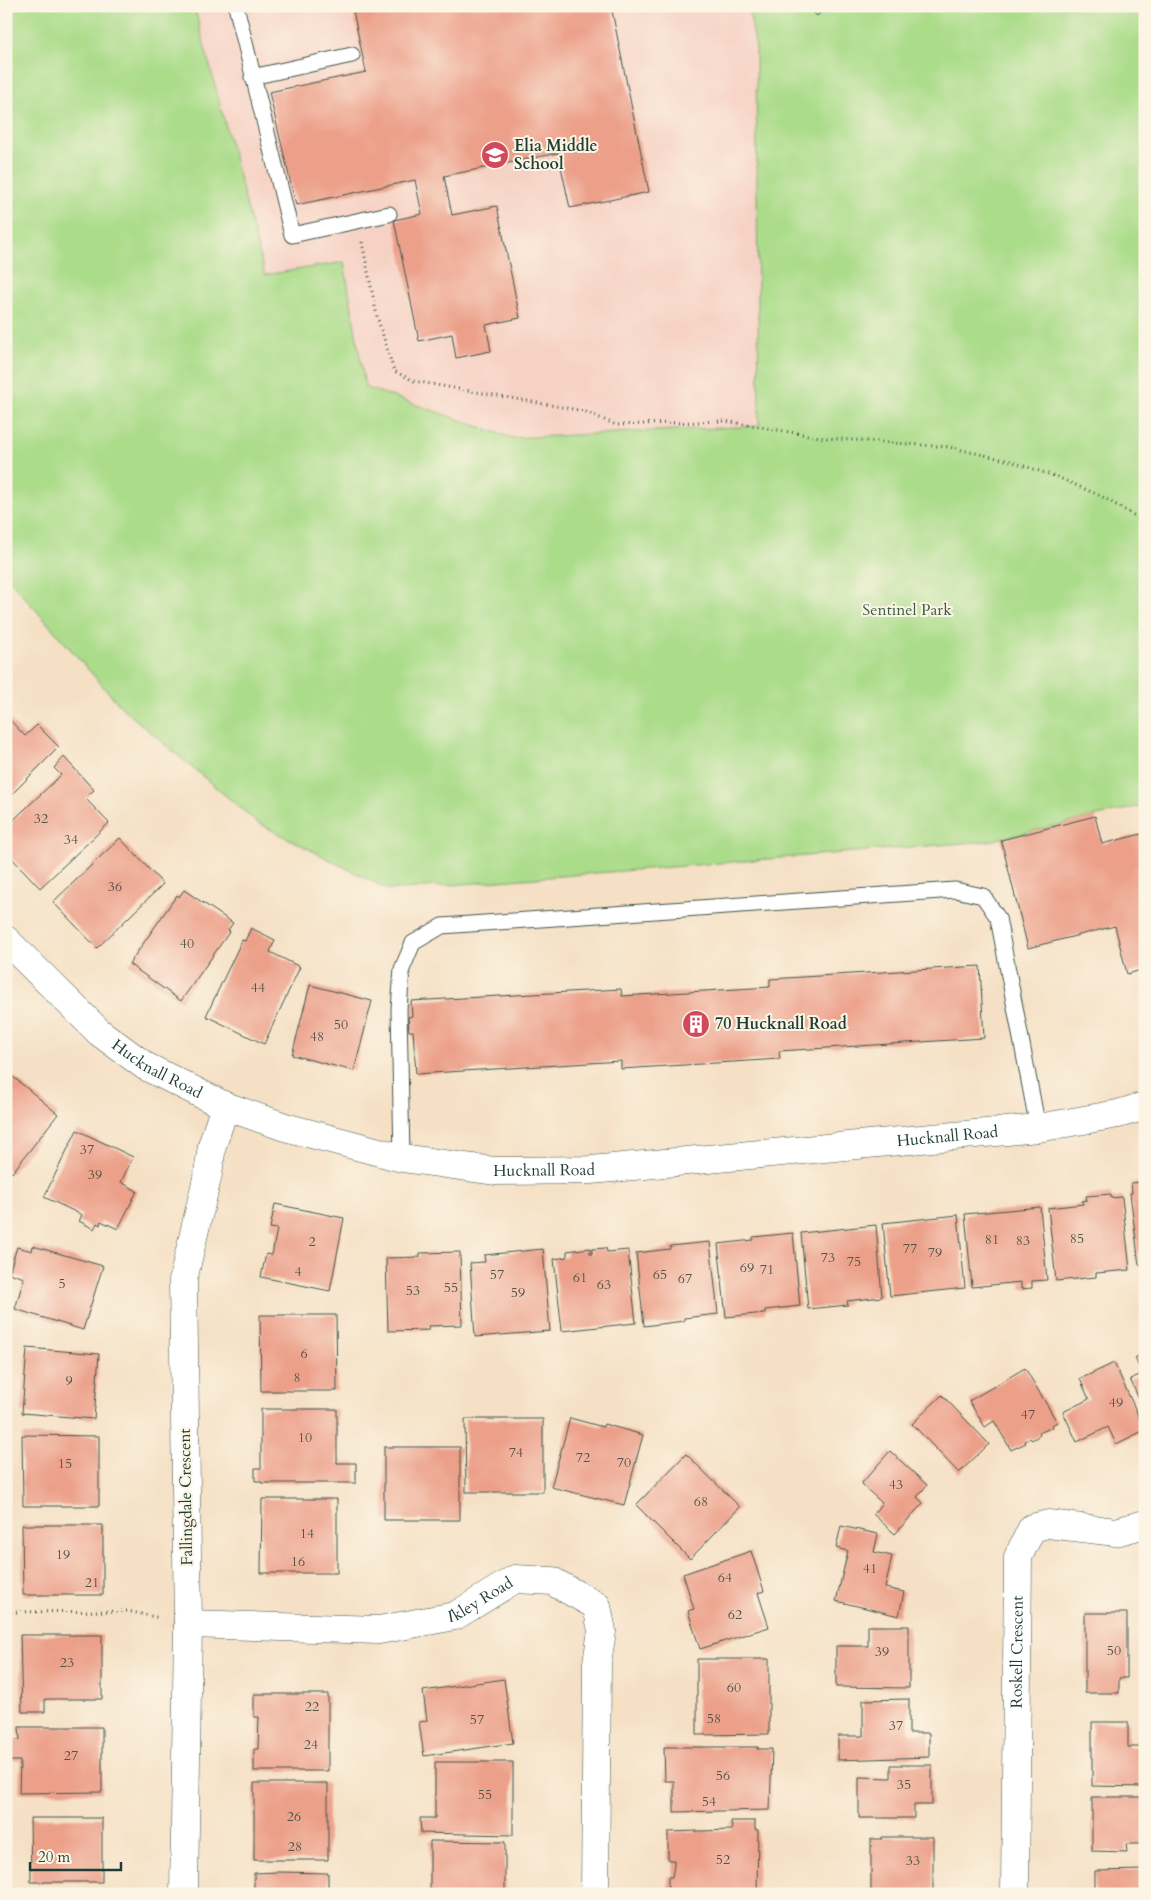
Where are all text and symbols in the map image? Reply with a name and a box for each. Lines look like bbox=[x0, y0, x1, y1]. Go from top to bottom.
place label: Elia Middle School bbox=[514, 135, 598, 175]
school or university icon: Elia Middle School bbox=[480, 140, 510, 170]
park label: Sentinel Park bbox=[862, 599, 952, 621]
house number: 32 bbox=[34, 809, 48, 828]
house number: 34 bbox=[64, 830, 78, 849]
house number: 36 bbox=[108, 877, 122, 896]
house number: 40 bbox=[180, 934, 194, 953]
house number: 44 bbox=[251, 978, 265, 997]
building icon: 70 Hucknall Road bbox=[681, 1009, 711, 1039]
place label: 70 Hucknall Road bbox=[715, 1013, 847, 1035]
house number: 50 bbox=[334, 1015, 348, 1034]
house number: 48 bbox=[310, 1027, 324, 1046]
street label: Hucknall Road bbox=[107, 1034, 207, 1104]
street label: Hucknall Road bbox=[896, 1121, 1000, 1152]
house number: 37 bbox=[80, 1140, 94, 1159]
street label: Hucknall Road bbox=[493, 1159, 595, 1182]
house number: 39 bbox=[88, 1165, 102, 1184]
house number: 85 bbox=[1070, 1229, 1084, 1248]
house number: 81 bbox=[985, 1230, 999, 1249]
house number: 83 bbox=[1016, 1231, 1030, 1250]
house number: 2 bbox=[308, 1232, 316, 1251]
house number: 77 bbox=[903, 1239, 917, 1258]
house number: 79 bbox=[928, 1243, 942, 1262]
house number: 73 bbox=[821, 1248, 835, 1267]
house number: 75 bbox=[847, 1252, 861, 1271]
house number: 69 bbox=[740, 1258, 754, 1277]
house number: 71 bbox=[760, 1260, 774, 1279]
house number: 4 bbox=[294, 1262, 302, 1281]
house number: 57 bbox=[490, 1265, 504, 1284]
house number: 65 bbox=[653, 1265, 667, 1284]
house number: 61 bbox=[573, 1268, 587, 1287]
house number: 67 bbox=[678, 1269, 692, 1288]
house number: 5 bbox=[58, 1274, 66, 1293]
house number: 63 bbox=[597, 1275, 611, 1294]
house number: 55 bbox=[444, 1278, 458, 1297]
house number: 53 bbox=[406, 1281, 420, 1300]
house number: 59 bbox=[511, 1283, 525, 1302]
house number: 6 bbox=[300, 1344, 308, 1363]
house number: 8 bbox=[293, 1368, 301, 1387]
house number: 9 bbox=[65, 1371, 73, 1390]
house number: 49 bbox=[1109, 1393, 1123, 1412]
house number: 47 bbox=[1021, 1405, 1035, 1424]
street label: Fallingdale Crescent bbox=[174, 1428, 198, 1566]
house number: 10 bbox=[298, 1428, 312, 1447]
house number: 74 bbox=[509, 1443, 523, 1462]
house number: 72 bbox=[576, 1448, 590, 1467]
house number: 70 bbox=[617, 1453, 631, 1472]
house number: 15 bbox=[58, 1454, 72, 1473]
house number: 43 bbox=[889, 1475, 903, 1494]
house number: 68 bbox=[694, 1492, 708, 1511]
house number: 14 bbox=[300, 1524, 314, 1543]
house number: 19 bbox=[56, 1545, 70, 1564]
house number: 16 bbox=[291, 1552, 305, 1571]
house number: 41 bbox=[863, 1559, 877, 1578]
house number: 64 bbox=[718, 1568, 732, 1587]
street label: Ikley Road bbox=[446, 1572, 518, 1628]
house number: 21 bbox=[85, 1573, 99, 1592]
street label: Roskell Crescent bbox=[1006, 1596, 1029, 1709]
house number: 62 bbox=[728, 1605, 742, 1624]
house number: 50 bbox=[1107, 1641, 1121, 1660]
house number: 39 bbox=[875, 1642, 889, 1661]
house number: 23 bbox=[60, 1653, 74, 1672]
house number: 60 bbox=[727, 1678, 741, 1697]
house number: 22 bbox=[305, 1697, 319, 1716]
house number: 58 bbox=[707, 1709, 721, 1728]
house number: 57 bbox=[470, 1710, 484, 1729]
house number: 37 bbox=[889, 1716, 903, 1735]
house number: 24 bbox=[304, 1735, 318, 1754]
house number: 27 bbox=[64, 1746, 78, 1765]
house number: 56 bbox=[716, 1766, 730, 1785]
house number: 35 bbox=[897, 1775, 911, 1794]
house number: 55 bbox=[478, 1785, 492, 1804]
house number: 54 bbox=[702, 1792, 716, 1811]
house number: 26 bbox=[287, 1807, 301, 1826]
house number: 28 bbox=[288, 1837, 302, 1856]
scale bar bbox=[30, 1840, 121, 1872]
text: 20 m bbox=[38, 1847, 70, 1867]
house number: 52 bbox=[716, 1850, 730, 1869]
house number: 33 bbox=[906, 1851, 920, 1870]

